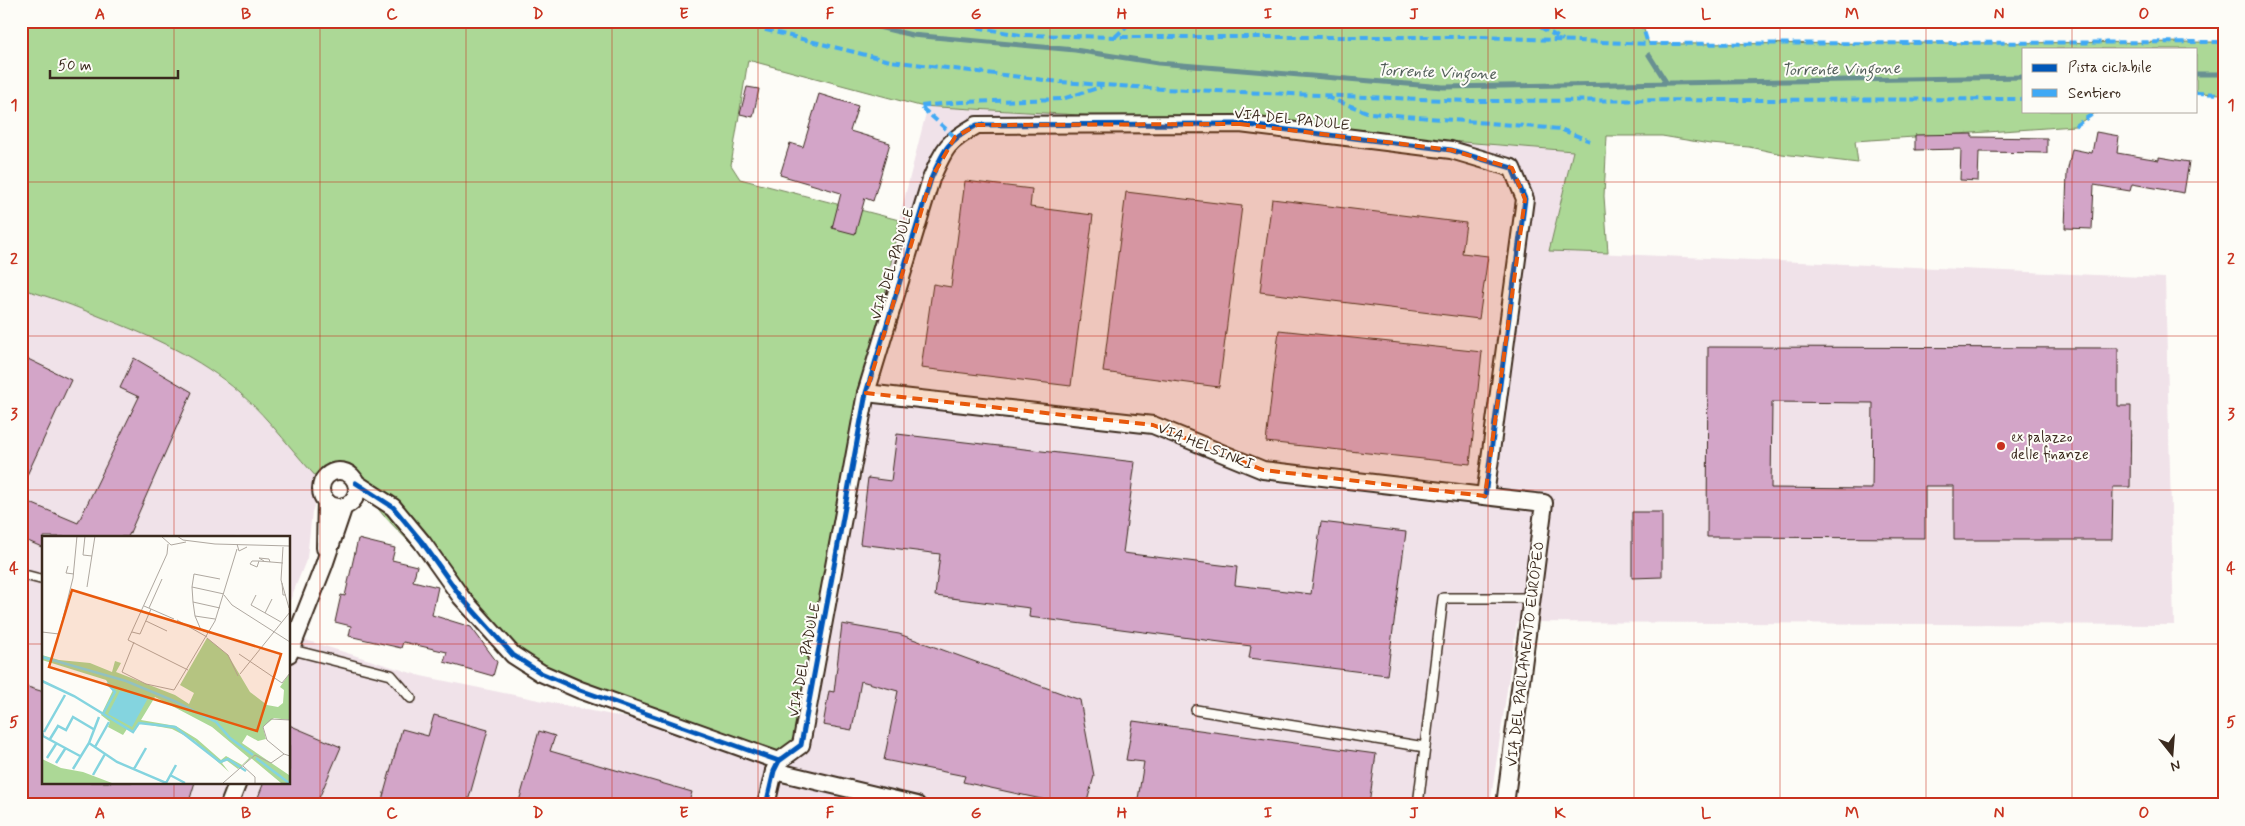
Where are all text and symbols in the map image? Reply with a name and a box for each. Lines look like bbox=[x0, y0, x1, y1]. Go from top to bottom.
text: A bbox=[95, 4, 105, 25]
text: B bbox=[241, 4, 251, 25]
text: C bbox=[386, 4, 398, 25]
text: D bbox=[532, 4, 544, 25]
text: E bbox=[679, 4, 689, 25]
text: F bbox=[826, 4, 835, 25]
text: G bbox=[971, 4, 982, 25]
text: H bbox=[1117, 4, 1128, 25]
text: I bbox=[1264, 4, 1273, 25]
text: J bbox=[1409, 4, 1419, 25]
text: K bbox=[1554, 4, 1566, 25]
text: L bbox=[1701, 4, 1712, 25]
text: M bbox=[1845, 4, 1859, 25]
text: N bbox=[1994, 4, 2004, 25]
text: O bbox=[2139, 4, 2150, 25]
scale bar bbox=[50, 48, 178, 80]
legend bbox=[2022, 48, 2198, 112]
text: 50 m bbox=[58, 56, 92, 76]
water label: Torrente Vingone bbox=[1781, 58, 1901, 83]
text: Pista ciclabile bbox=[2068, 58, 2152, 78]
water label: Torrente Vingone bbox=[1377, 60, 1497, 87]
text: Sentiero bbox=[2068, 84, 2121, 104]
text: 1 bbox=[10, 95, 18, 116]
text: 1 bbox=[2227, 95, 2235, 116]
street label: VIA DEL PADULE bbox=[1233, 104, 1351, 136]
street label: VIA DEL PADULE bbox=[866, 206, 920, 323]
text: 2 bbox=[10, 249, 18, 270]
text: 2 bbox=[2227, 249, 2235, 270]
text: 3 bbox=[10, 404, 18, 425]
text: 3 bbox=[2227, 404, 2235, 425]
street label: VIA HELSINKI bbox=[1155, 419, 1257, 475]
place label: ex palazzo delle finanze bbox=[2011, 428, 2089, 465]
marker: ex palazzo delle finanze bbox=[1995, 440, 2007, 452]
inset map bbox=[42, 536, 290, 784]
street label: VIA DEL PARLAMENTO EUROPEO bbox=[1502, 540, 1550, 768]
text: 4 bbox=[9, 558, 19, 579]
text: 4 bbox=[2226, 558, 2236, 579]
street label: VIA DEL PADULE bbox=[784, 601, 826, 719]
text: 5 bbox=[9, 712, 19, 733]
text: 5 bbox=[2226, 712, 2236, 733]
north arrow bbox=[2148, 728, 2198, 778]
text: N bbox=[2168, 756, 2183, 775]
text: A bbox=[95, 803, 105, 824]
text: B bbox=[241, 803, 251, 824]
text: C bbox=[386, 803, 398, 824]
text: D bbox=[532, 803, 544, 824]
text: E bbox=[679, 803, 689, 824]
text: F bbox=[826, 803, 835, 824]
text: G bbox=[971, 803, 982, 824]
text: H bbox=[1117, 803, 1128, 824]
text: I bbox=[1264, 803, 1273, 824]
text: J bbox=[1409, 803, 1419, 824]
text: K bbox=[1554, 803, 1566, 824]
text: L bbox=[1701, 803, 1712, 824]
text: M bbox=[1845, 803, 1859, 824]
text: N bbox=[1994, 803, 2004, 824]
text: O bbox=[2139, 803, 2150, 824]

